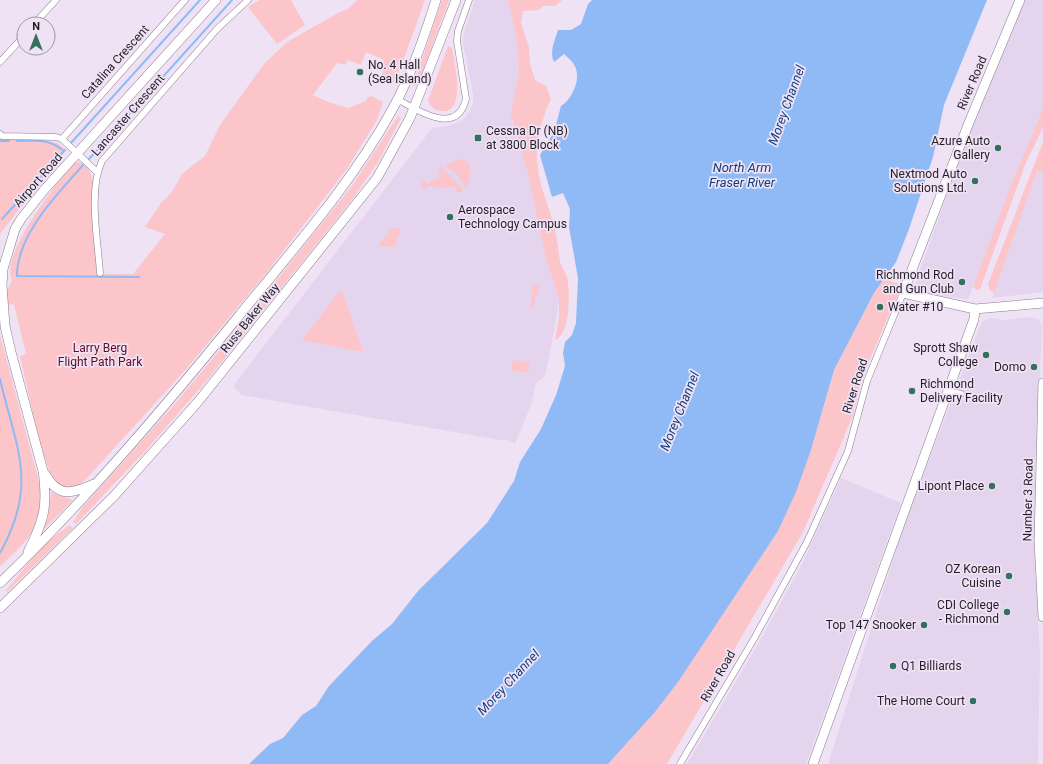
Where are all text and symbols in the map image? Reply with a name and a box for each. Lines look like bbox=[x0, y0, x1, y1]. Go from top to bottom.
north arrow bbox=[16, 16, 56, 56]
text: N bbox=[32, 20, 40, 33]
street label: Catalina Crescent bbox=[78, 22, 152, 102]
street label: River Road bbox=[954, 54, 990, 112]
place label: No. 4 Hall (Sea Island) bbox=[368, 58, 432, 86]
water label: Morey Channel bbox=[765, 62, 808, 147]
marker: No. 4 Hall (Sea Island) bbox=[355, 67, 365, 77]
street label: Lancaster Crescent bbox=[89, 71, 167, 159]
place label: Cessna Dr (NB) at 3800 Block bbox=[486, 124, 568, 152]
marker: Cessna Dr (NB) at 3800 Block bbox=[473, 133, 483, 143]
place label: Azure Auto Gallery bbox=[931, 134, 990, 162]
marker: Azure Auto Gallery bbox=[993, 143, 1003, 153]
street label: Airport Road bbox=[11, 150, 65, 210]
water label: North Arm Fraser River bbox=[709, 160, 776, 190]
place label: Nextmod Auto Solutions Ltd. bbox=[890, 167, 967, 195]
marker: Nextmod Auto Solutions Ltd. bbox=[970, 176, 980, 186]
place label: Aerospace Technology Campus bbox=[458, 203, 567, 231]
marker: Aerospace Technology Campus bbox=[445, 212, 455, 222]
place label: Richmond Rod and Gun Club bbox=[876, 268, 954, 296]
marker: Richmond Rod and Gun Club bbox=[957, 277, 967, 287]
street label: Russ Baker Way bbox=[218, 280, 282, 356]
place label: Water #10 bbox=[888, 300, 943, 314]
marker: Water #10 bbox=[875, 302, 885, 312]
park label: Larry Berg Flight Path Park bbox=[58, 341, 143, 369]
place label: Sprott Shaw College bbox=[913, 341, 978, 369]
marker: Sprott Shaw College bbox=[981, 350, 991, 360]
street label: River Road bbox=[840, 357, 870, 415]
place label: Domo bbox=[994, 360, 1026, 374]
marker: Domo bbox=[1029, 362, 1039, 372]
water label: Morey Channel bbox=[657, 369, 702, 453]
place label: Richmond Delivery Facility bbox=[920, 377, 1003, 405]
marker: Richmond Delivery Facility bbox=[907, 386, 917, 396]
street label: Number 3 Road bbox=[1020, 458, 1036, 542]
place label: Lipont Place bbox=[918, 479, 984, 493]
marker: Lipont Place bbox=[987, 481, 997, 491]
place label: OZ Korean Cuisine bbox=[945, 562, 1001, 590]
marker: OZ Korean Cuisine bbox=[1004, 571, 1014, 581]
place label: CDI College - Richmond bbox=[937, 598, 999, 626]
marker: CDI College - Richmond bbox=[1002, 607, 1012, 617]
place label: Top 147 Snooker bbox=[826, 618, 916, 632]
marker: Top 147 Snooker bbox=[919, 620, 929, 630]
water label: Morey Channel bbox=[474, 646, 543, 718]
street label: River Road bbox=[698, 648, 738, 704]
place label: Q1 Billiards bbox=[901, 659, 962, 673]
marker: Q1 Billiards bbox=[888, 661, 898, 671]
place label: The Home Court bbox=[877, 694, 965, 708]
marker: The Home Court bbox=[968, 696, 978, 706]

